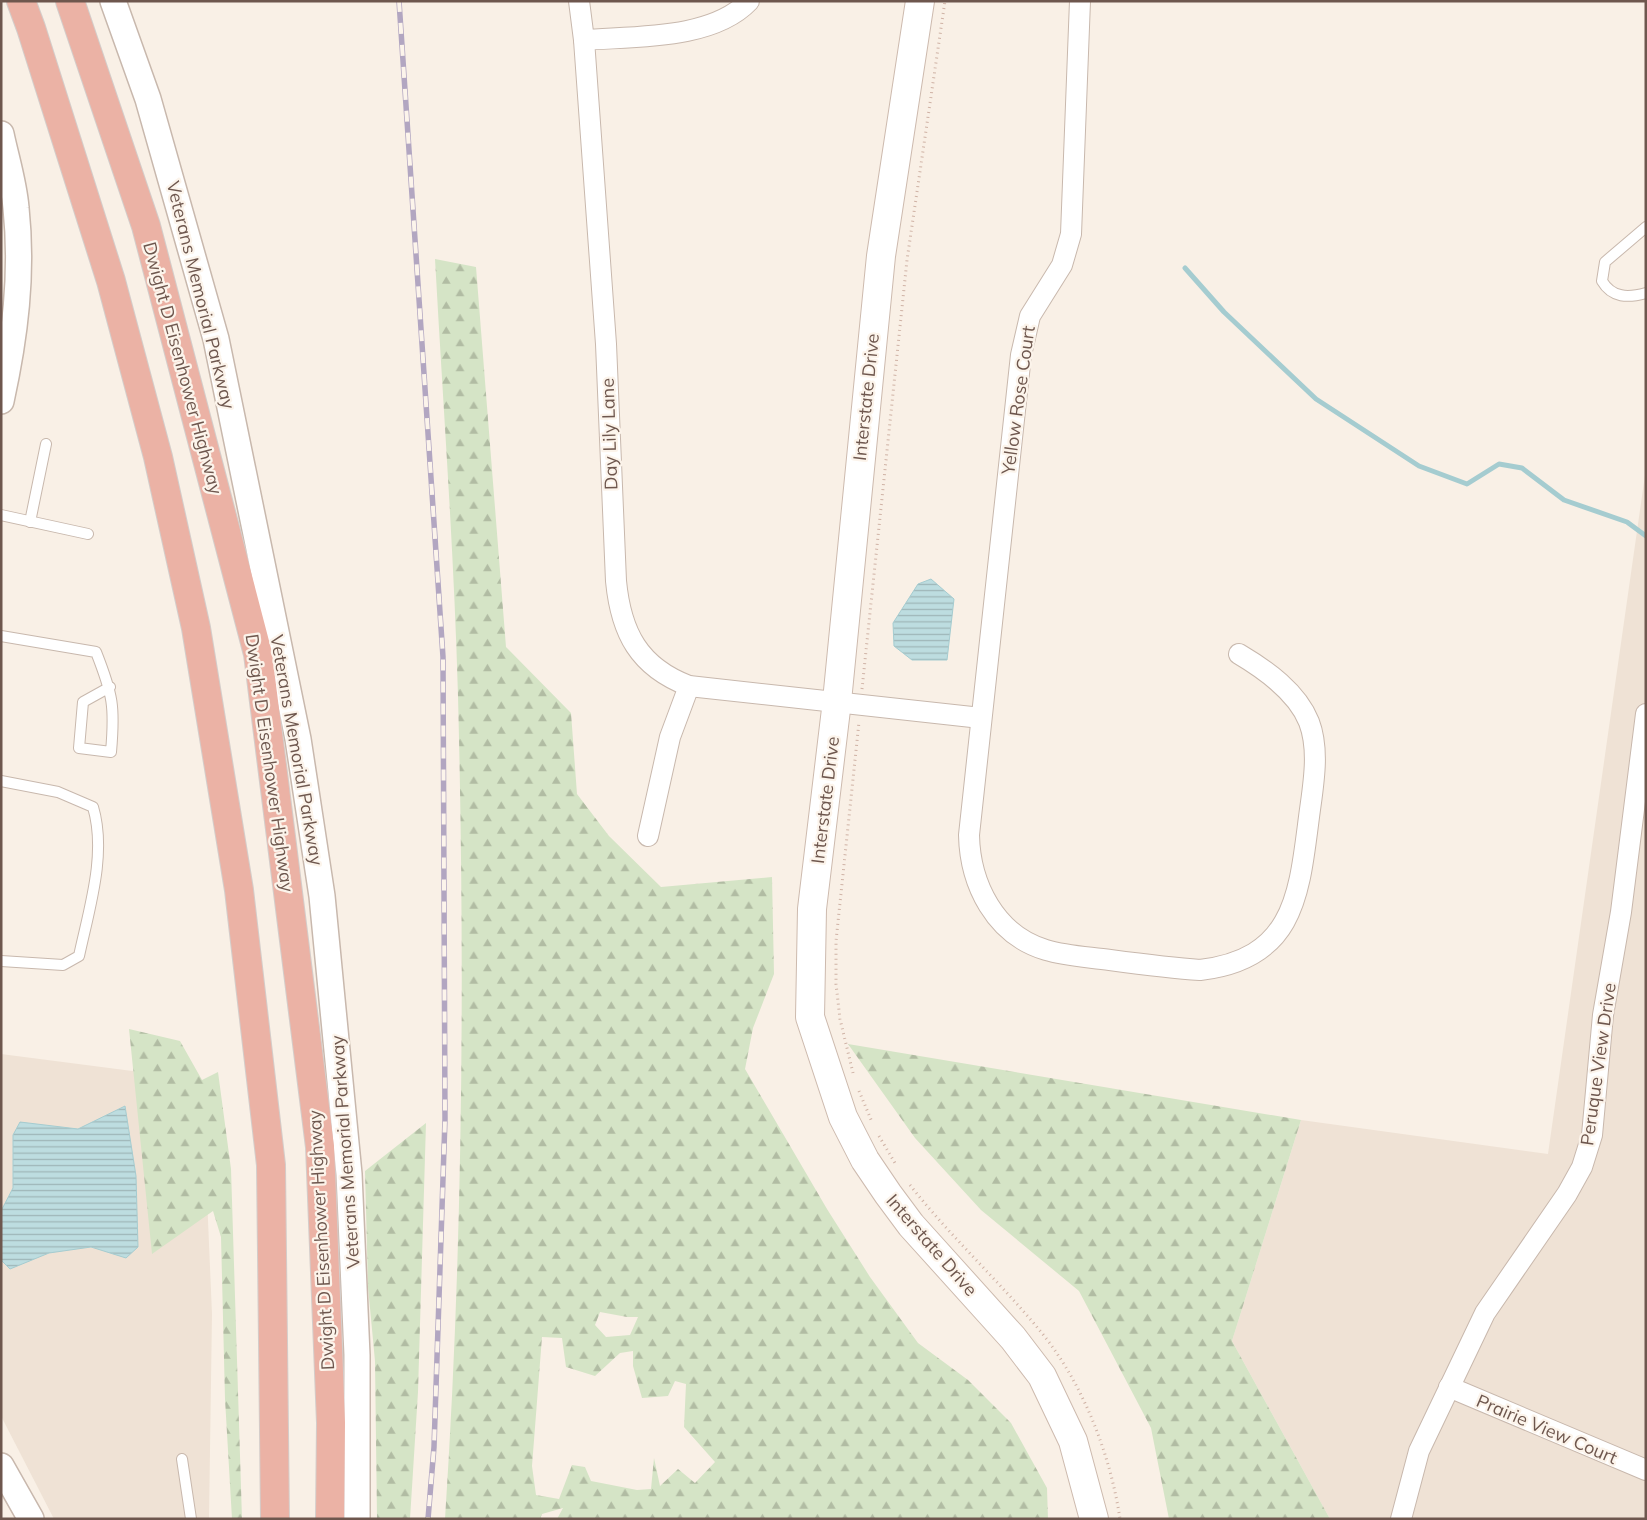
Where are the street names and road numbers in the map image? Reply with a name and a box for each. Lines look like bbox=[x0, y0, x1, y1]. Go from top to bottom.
street label: Veterans Memorial Parkway bbox=[162, 179, 241, 412]
street label: Dwight D Eisenhower Highway bbox=[138, 239, 228, 497]
street label: Yellow Rose Court bbox=[996, 324, 1040, 477]
street label: Interstate Drive bbox=[848, 332, 884, 462]
street label: Day Lily Lane bbox=[596, 378, 622, 490]
street label: Dwight D Eisenhower Highway bbox=[240, 632, 300, 894]
street label: Veterans Memorial Parkway bbox=[265, 633, 329, 868]
street label: Interstate Drive bbox=[806, 735, 844, 865]
street label: Peruque View Drive bbox=[1575, 981, 1621, 1147]
street label: Veterans Memorial Parkway bbox=[325, 1034, 365, 1269]
street label: Dwight D Eisenhower Highway bbox=[303, 1109, 339, 1371]
street label: Interstate Drive bbox=[881, 1189, 983, 1301]
street label: Prairie View Court bbox=[1473, 1389, 1621, 1469]

